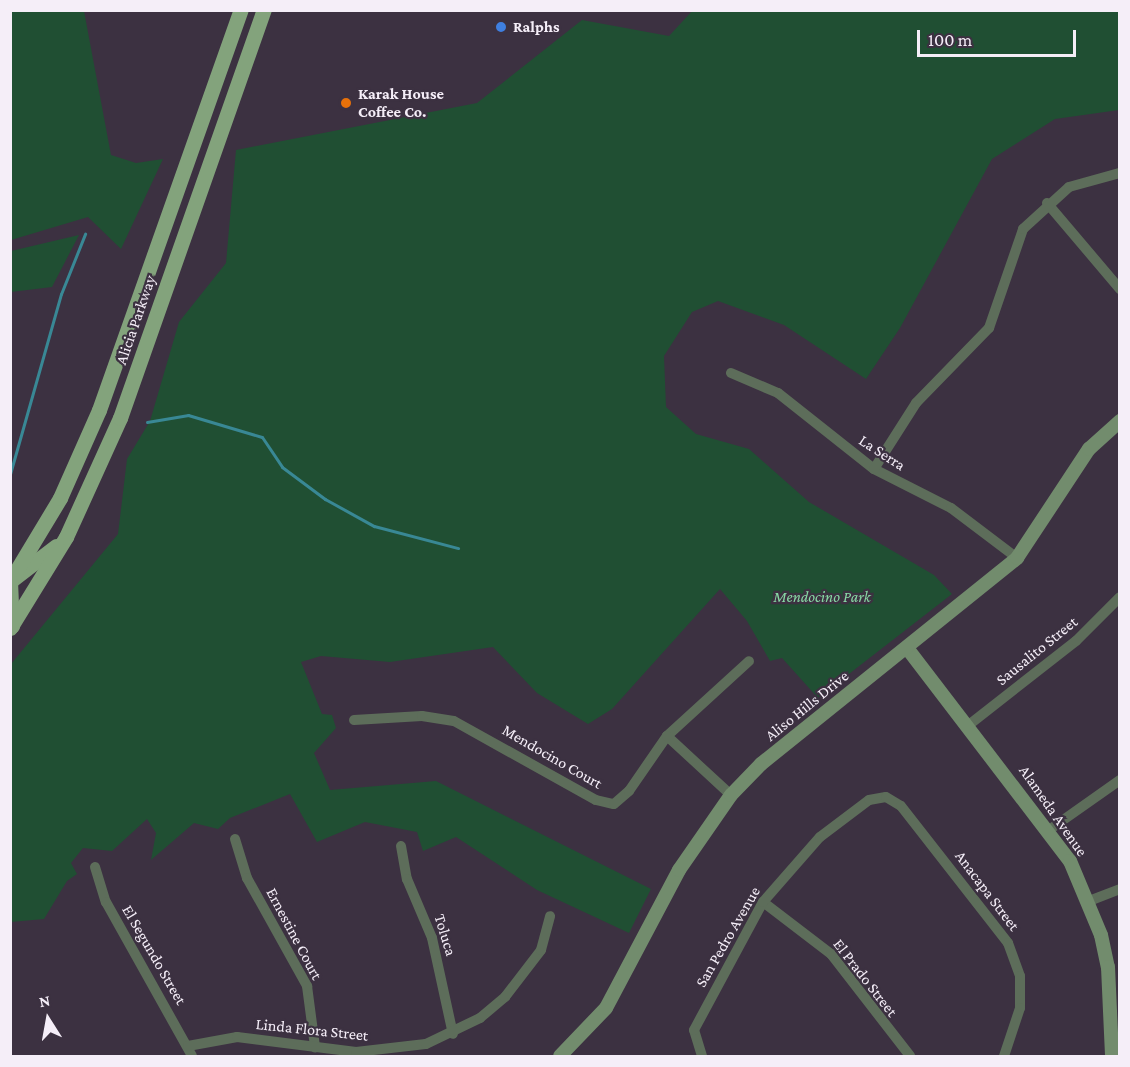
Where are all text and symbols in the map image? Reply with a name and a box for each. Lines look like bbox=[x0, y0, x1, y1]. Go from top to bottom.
place label: Ralphs bbox=[513, 17, 560, 37]
scale bar bbox=[920, 18, 1079, 56]
marker: Ralphs bbox=[494, 20, 508, 34]
text: 100 m bbox=[928, 30, 972, 50]
place label: Karak House Coffee Co. bbox=[358, 84, 444, 122]
marker: Karak House Coffee Co. bbox=[339, 96, 353, 110]
street label: Alicia Parkway bbox=[112, 273, 160, 367]
street label: La Serra bbox=[855, 431, 909, 475]
park label: Mendocino Park bbox=[773, 587, 871, 607]
street label: Sausalito Street bbox=[992, 612, 1082, 690]
street label: Aliso Hills Drive bbox=[761, 666, 853, 746]
street label: Mendocino Court bbox=[499, 721, 605, 793]
street label: Alameda Avenue bbox=[1015, 762, 1091, 860]
street label: Anacapa Street bbox=[951, 847, 1023, 935]
street label: San Pedro Avenue bbox=[691, 883, 765, 991]
street label: Ernestine Court bbox=[262, 885, 326, 983]
street label: El Segundo Street bbox=[118, 902, 190, 1008]
street label: Toluca bbox=[430, 912, 460, 958]
street label: El Prado Street bbox=[829, 935, 901, 1021]
north arrow bbox=[18, 989, 78, 1049]
text: N bbox=[37, 991, 51, 1010]
street label: Linda Flora Street bbox=[255, 1015, 369, 1045]

